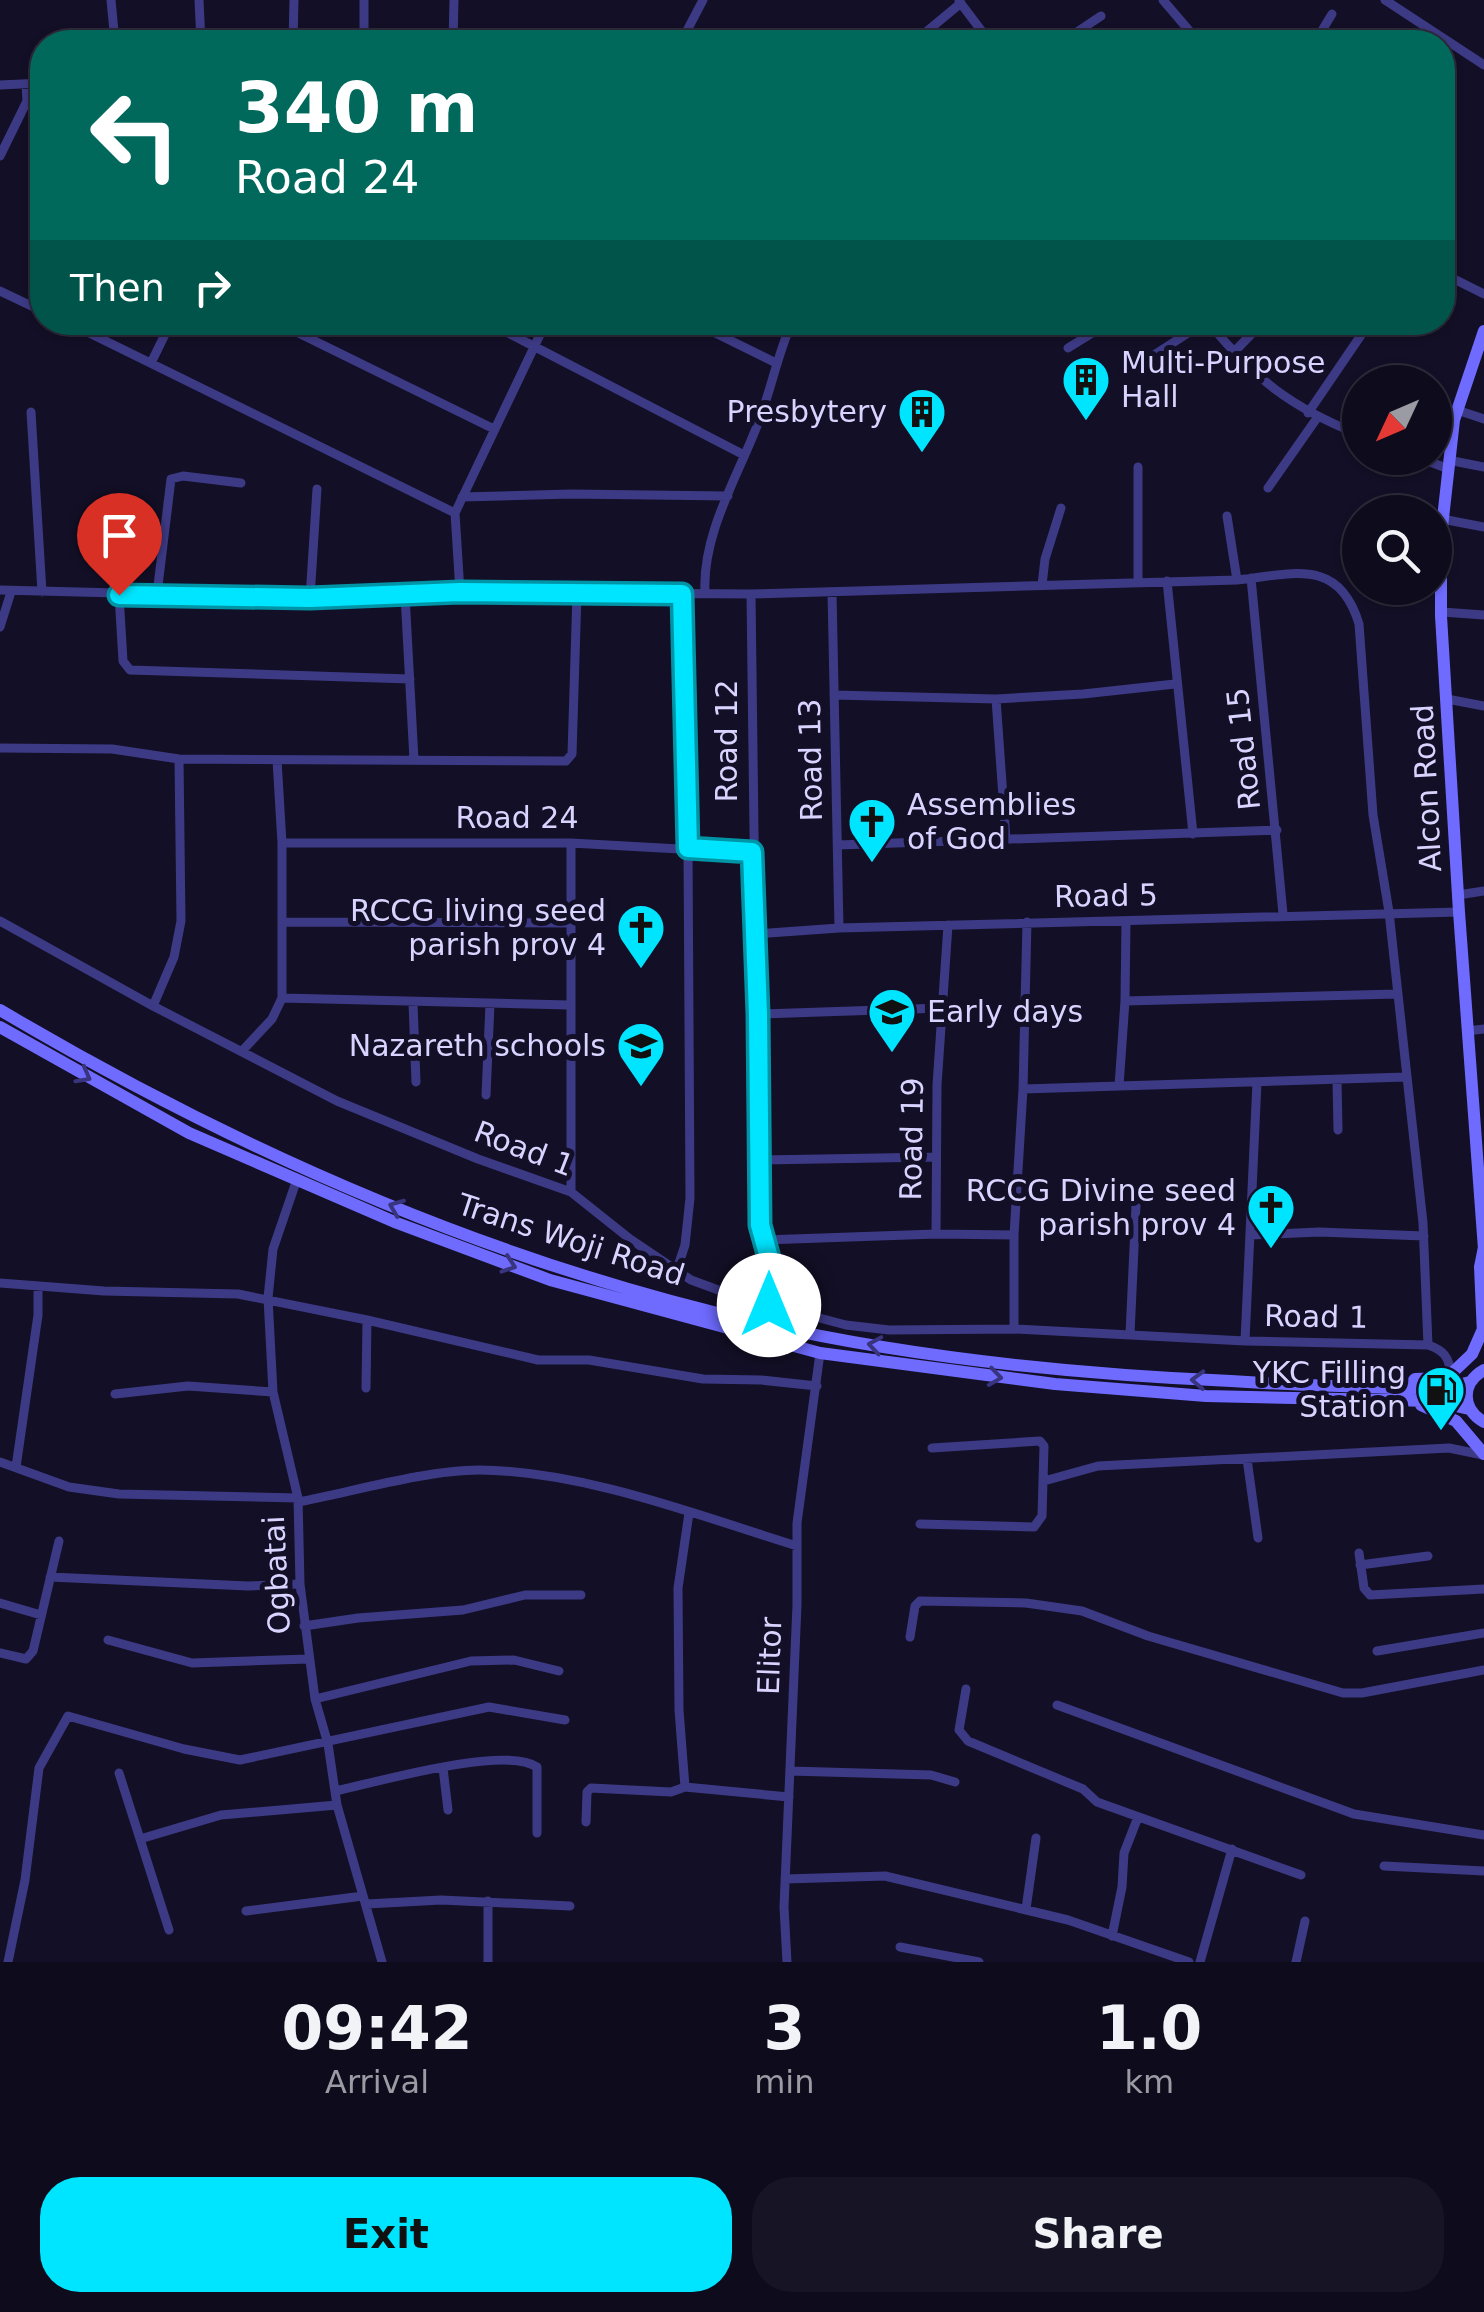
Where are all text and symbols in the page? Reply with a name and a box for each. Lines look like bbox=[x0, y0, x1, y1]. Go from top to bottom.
text: 340 m bbox=[235, 67, 478, 149]
icon: left bbox=[70, 70, 200, 200]
text: Road 24 bbox=[235, 151, 419, 204]
icon: right bbox=[185, 260, 240, 315]
text: Then bbox=[70, 266, 165, 310]
place label: Multi-Purpose Hall bbox=[1121, 345, 1326, 414]
building icon: Multi-Purpose Hall bbox=[1060, 354, 1112, 422]
north arrow bbox=[1342, 365, 1452, 475]
map controls bbox=[1342, 365, 1452, 605]
building icon: Presbytery bbox=[896, 386, 948, 454]
place label: Presbytery bbox=[727, 394, 887, 429]
pin bbox=[77, 493, 162, 596]
button: search bbox=[1342, 495, 1452, 605]
icon: arrive bbox=[92, 508, 147, 563]
street label: Road 12 bbox=[709, 680, 744, 803]
street label: Road 15 bbox=[1220, 686, 1267, 812]
street label: Road 13 bbox=[792, 698, 829, 822]
street label: Alcon Road bbox=[1405, 703, 1448, 873]
place label: Assemblies of God bbox=[907, 787, 1076, 856]
church icon: Assemblies of God bbox=[846, 796, 898, 864]
street label: Road 24 bbox=[456, 800, 579, 835]
street label: Road 5 bbox=[1054, 877, 1158, 914]
place label: RCCG living seed parish prov 4 bbox=[350, 893, 606, 962]
church icon: RCCG living seed parish prov 4 bbox=[615, 902, 667, 970]
school or university icon: Early days bbox=[866, 986, 918, 1054]
place label: Early days bbox=[927, 994, 1083, 1029]
school or university icon: Nazareth schools bbox=[615, 1020, 667, 1088]
place label: Nazareth schools bbox=[349, 1028, 606, 1063]
one-way arrow bbox=[74, 1064, 92, 1084]
street label: Road 19 bbox=[893, 1077, 930, 1201]
street label: Road 1 bbox=[469, 1114, 579, 1183]
place label: RCCG Divine seed parish prov 4 bbox=[966, 1173, 1236, 1242]
church icon: RCCG Divine seed parish prov 4 bbox=[1245, 1182, 1297, 1250]
street label: Trans Woji Road bbox=[452, 1186, 689, 1293]
one-way arrow bbox=[388, 1199, 405, 1219]
one-way arrow bbox=[499, 1253, 516, 1274]
position arrow bbox=[717, 1253, 821, 1357]
street label: Road 1 bbox=[1264, 1298, 1368, 1335]
one-way arrow bbox=[867, 1335, 883, 1356]
place label: YKC Filling Station bbox=[1252, 1355, 1406, 1424]
fuel station icon: YKC Filling Station bbox=[1415, 1364, 1467, 1432]
one-way arrow bbox=[986, 1365, 1003, 1386]
one-way arrow bbox=[1190, 1370, 1206, 1391]
street label: Ogbatai bbox=[256, 1515, 297, 1635]
street label: Elitor bbox=[751, 1616, 788, 1696]
text: 09:42 bbox=[282, 1993, 473, 2063]
text: 3 bbox=[763, 1993, 805, 2063]
text: 1.0 bbox=[1096, 1993, 1202, 2063]
text: Arrival bbox=[325, 2063, 429, 2101]
text: min bbox=[754, 2063, 815, 2101]
text: km bbox=[1124, 2063, 1174, 2101]
button: Exit bbox=[40, 2177, 732, 2292]
button: Share bbox=[752, 2177, 1444, 2292]

